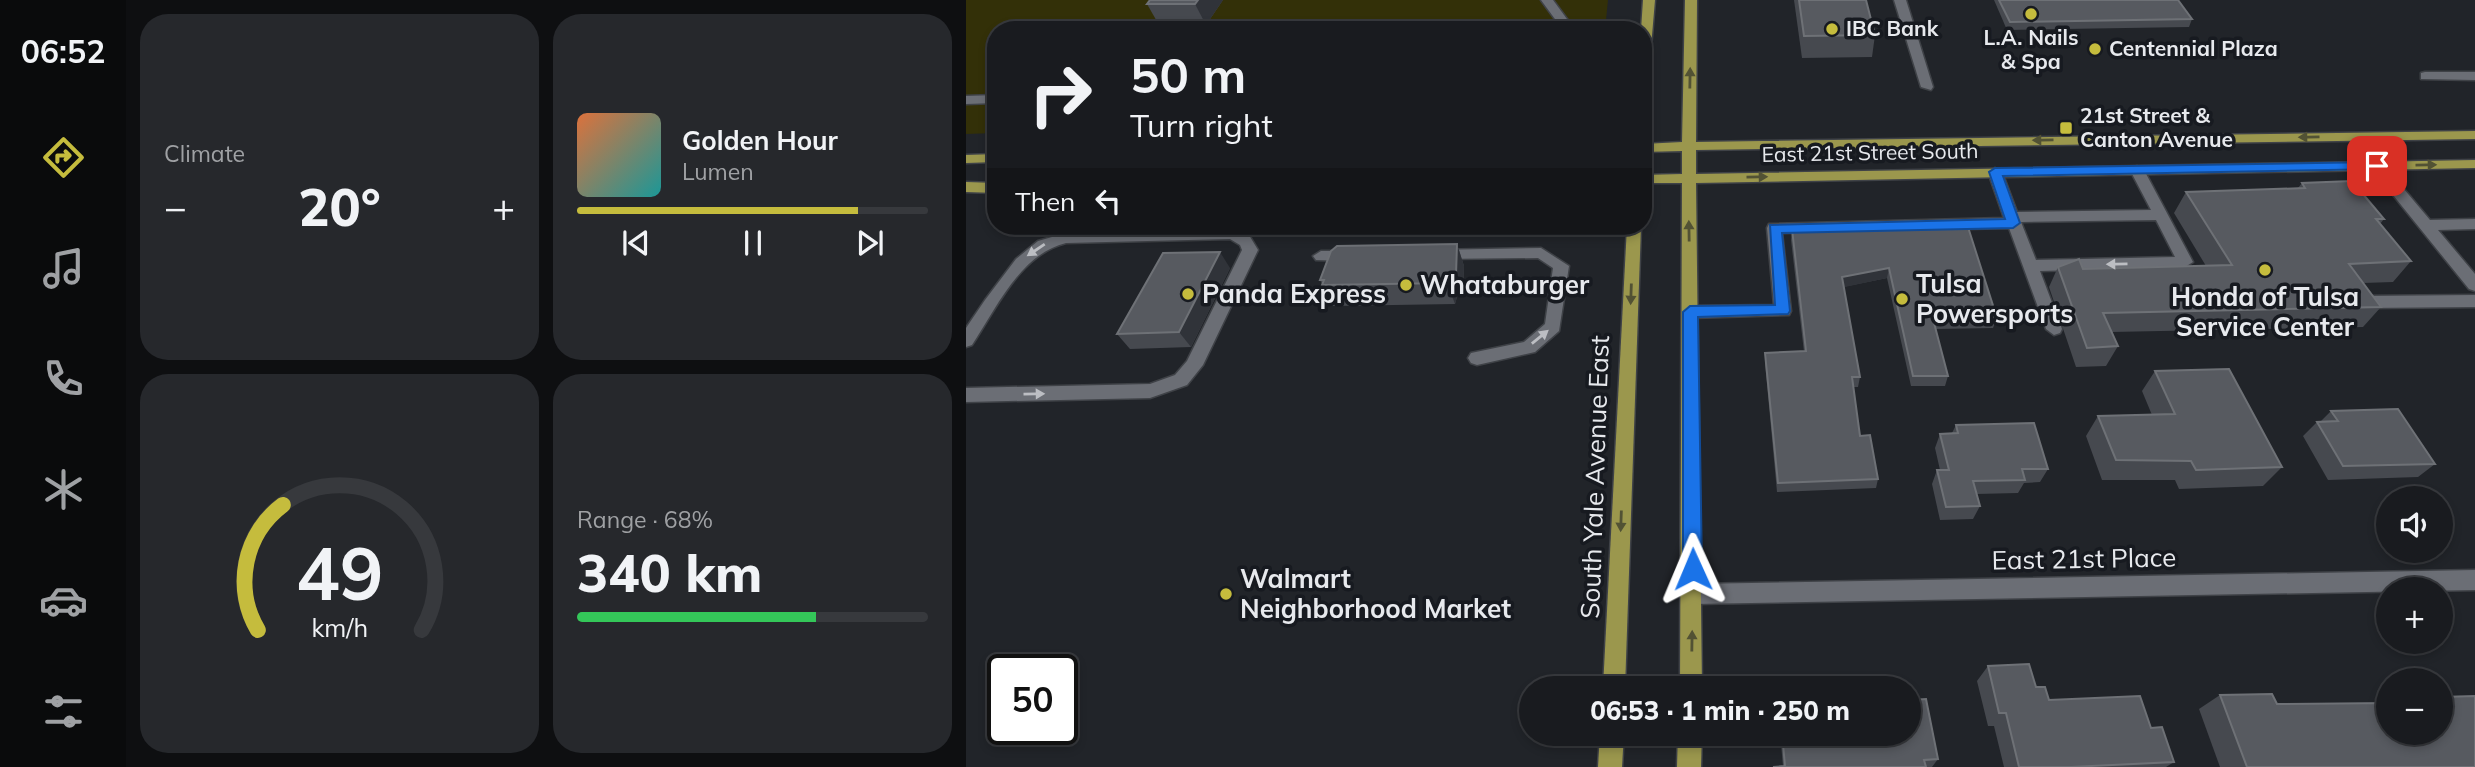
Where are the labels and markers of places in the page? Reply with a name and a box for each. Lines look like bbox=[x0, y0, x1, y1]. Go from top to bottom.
marker: L.A. Nails & Spa bbox=[2023, 6, 2039, 22]
place label: IBC Bank bbox=[1846, 15, 1939, 41]
marker: IBC Bank bbox=[1824, 21, 1840, 37]
place label: L.A. Nails & Spa bbox=[1983, 24, 2079, 74]
place label: Centennial Plaza bbox=[2109, 35, 2278, 61]
marker: Centennial Plaza bbox=[2087, 41, 2103, 57]
place label: 21st Street & Canton Avenue bbox=[2080, 102, 2233, 152]
marker: 21st Street & Canton Avenue bbox=[2058, 120, 2074, 136]
pin bbox=[2347, 136, 2407, 196]
marker: Honda of Tulsa Service Center bbox=[2257, 262, 2273, 278]
place label: Tulsa Powersports bbox=[1916, 267, 2073, 330]
place label: Whataburger bbox=[1420, 268, 1590, 301]
place label: Panda Express bbox=[1202, 277, 1386, 310]
marker: Whataburger bbox=[1398, 277, 1414, 293]
place label: Honda of Tulsa Service Center bbox=[2171, 280, 2359, 343]
marker: Panda Express bbox=[1180, 286, 1196, 302]
marker: Tulsa Powersports bbox=[1894, 291, 1910, 307]
place label: Walmart Neighborhood Market bbox=[1240, 562, 1511, 625]
marker: Walmart Neighborhood Market bbox=[1218, 586, 1234, 602]

